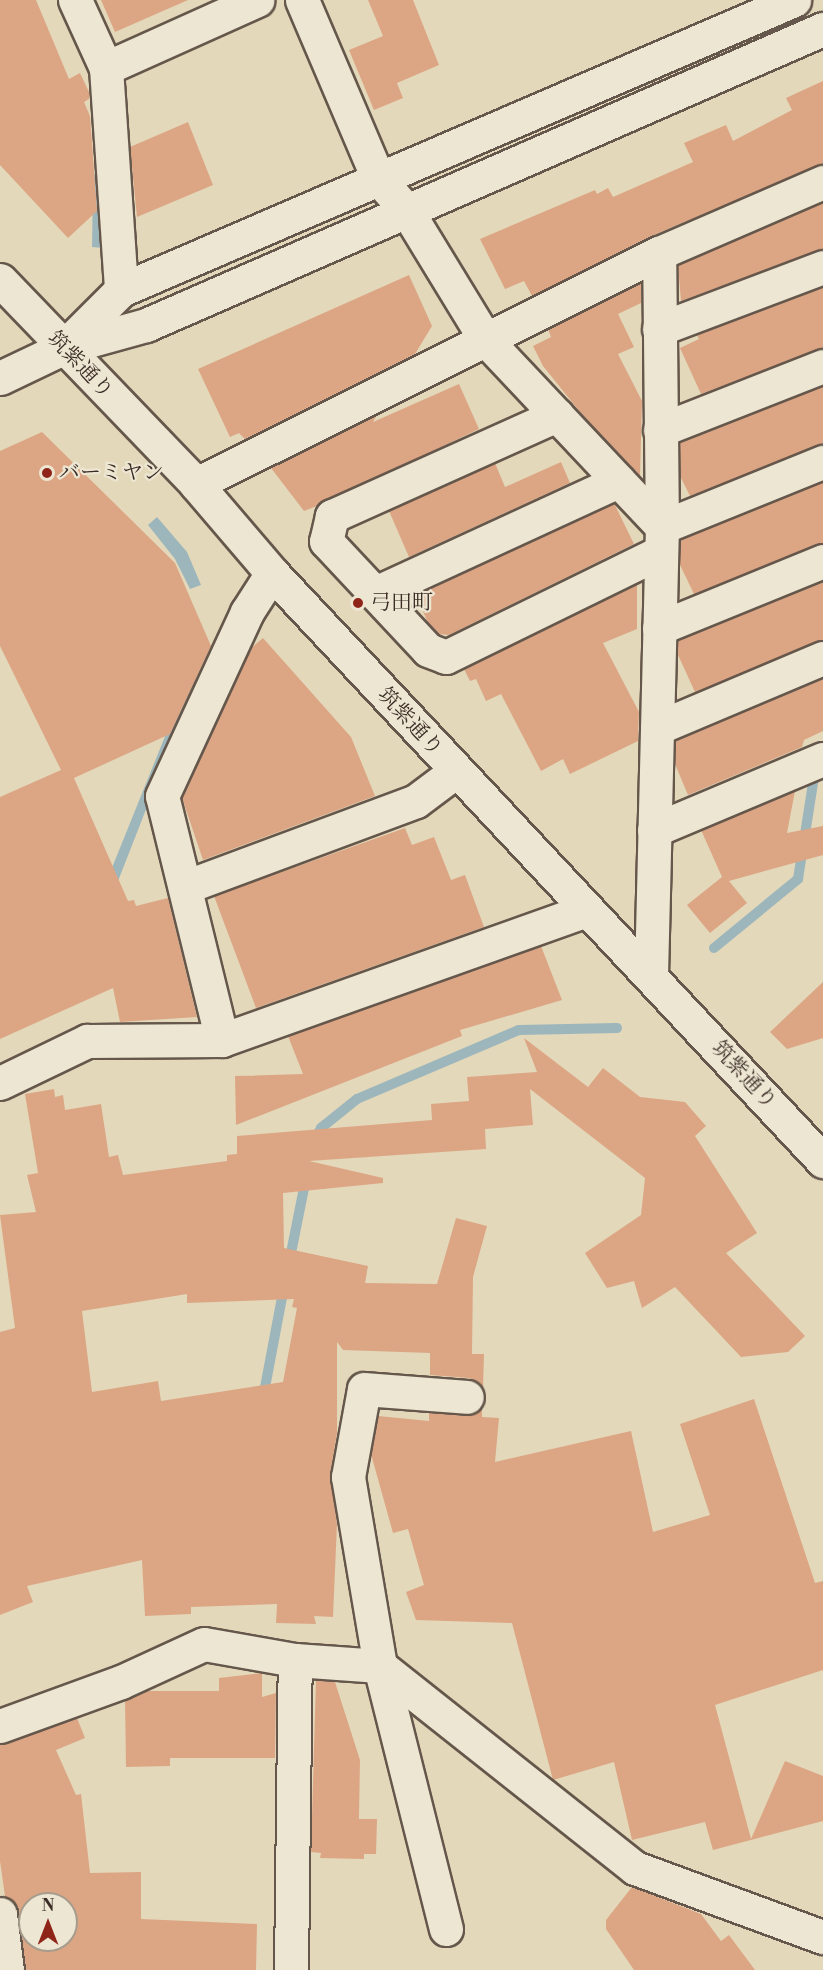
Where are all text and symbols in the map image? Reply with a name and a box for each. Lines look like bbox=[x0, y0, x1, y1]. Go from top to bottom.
street label: 筑紫通り bbox=[42, 326, 118, 404]
place label: バーミヤン bbox=[59, 460, 164, 486]
marker: バーミヤン bbox=[40, 466, 54, 480]
place label: 弓田町 bbox=[370, 590, 433, 616]
marker: 弓田町 bbox=[351, 596, 365, 610]
street label: 筑紫通り bbox=[372, 683, 448, 761]
street label: 筑紫通り bbox=[706, 1036, 782, 1114]
north arrow bbox=[18, 1892, 78, 1952]
text: N bbox=[42, 1896, 54, 1916]

